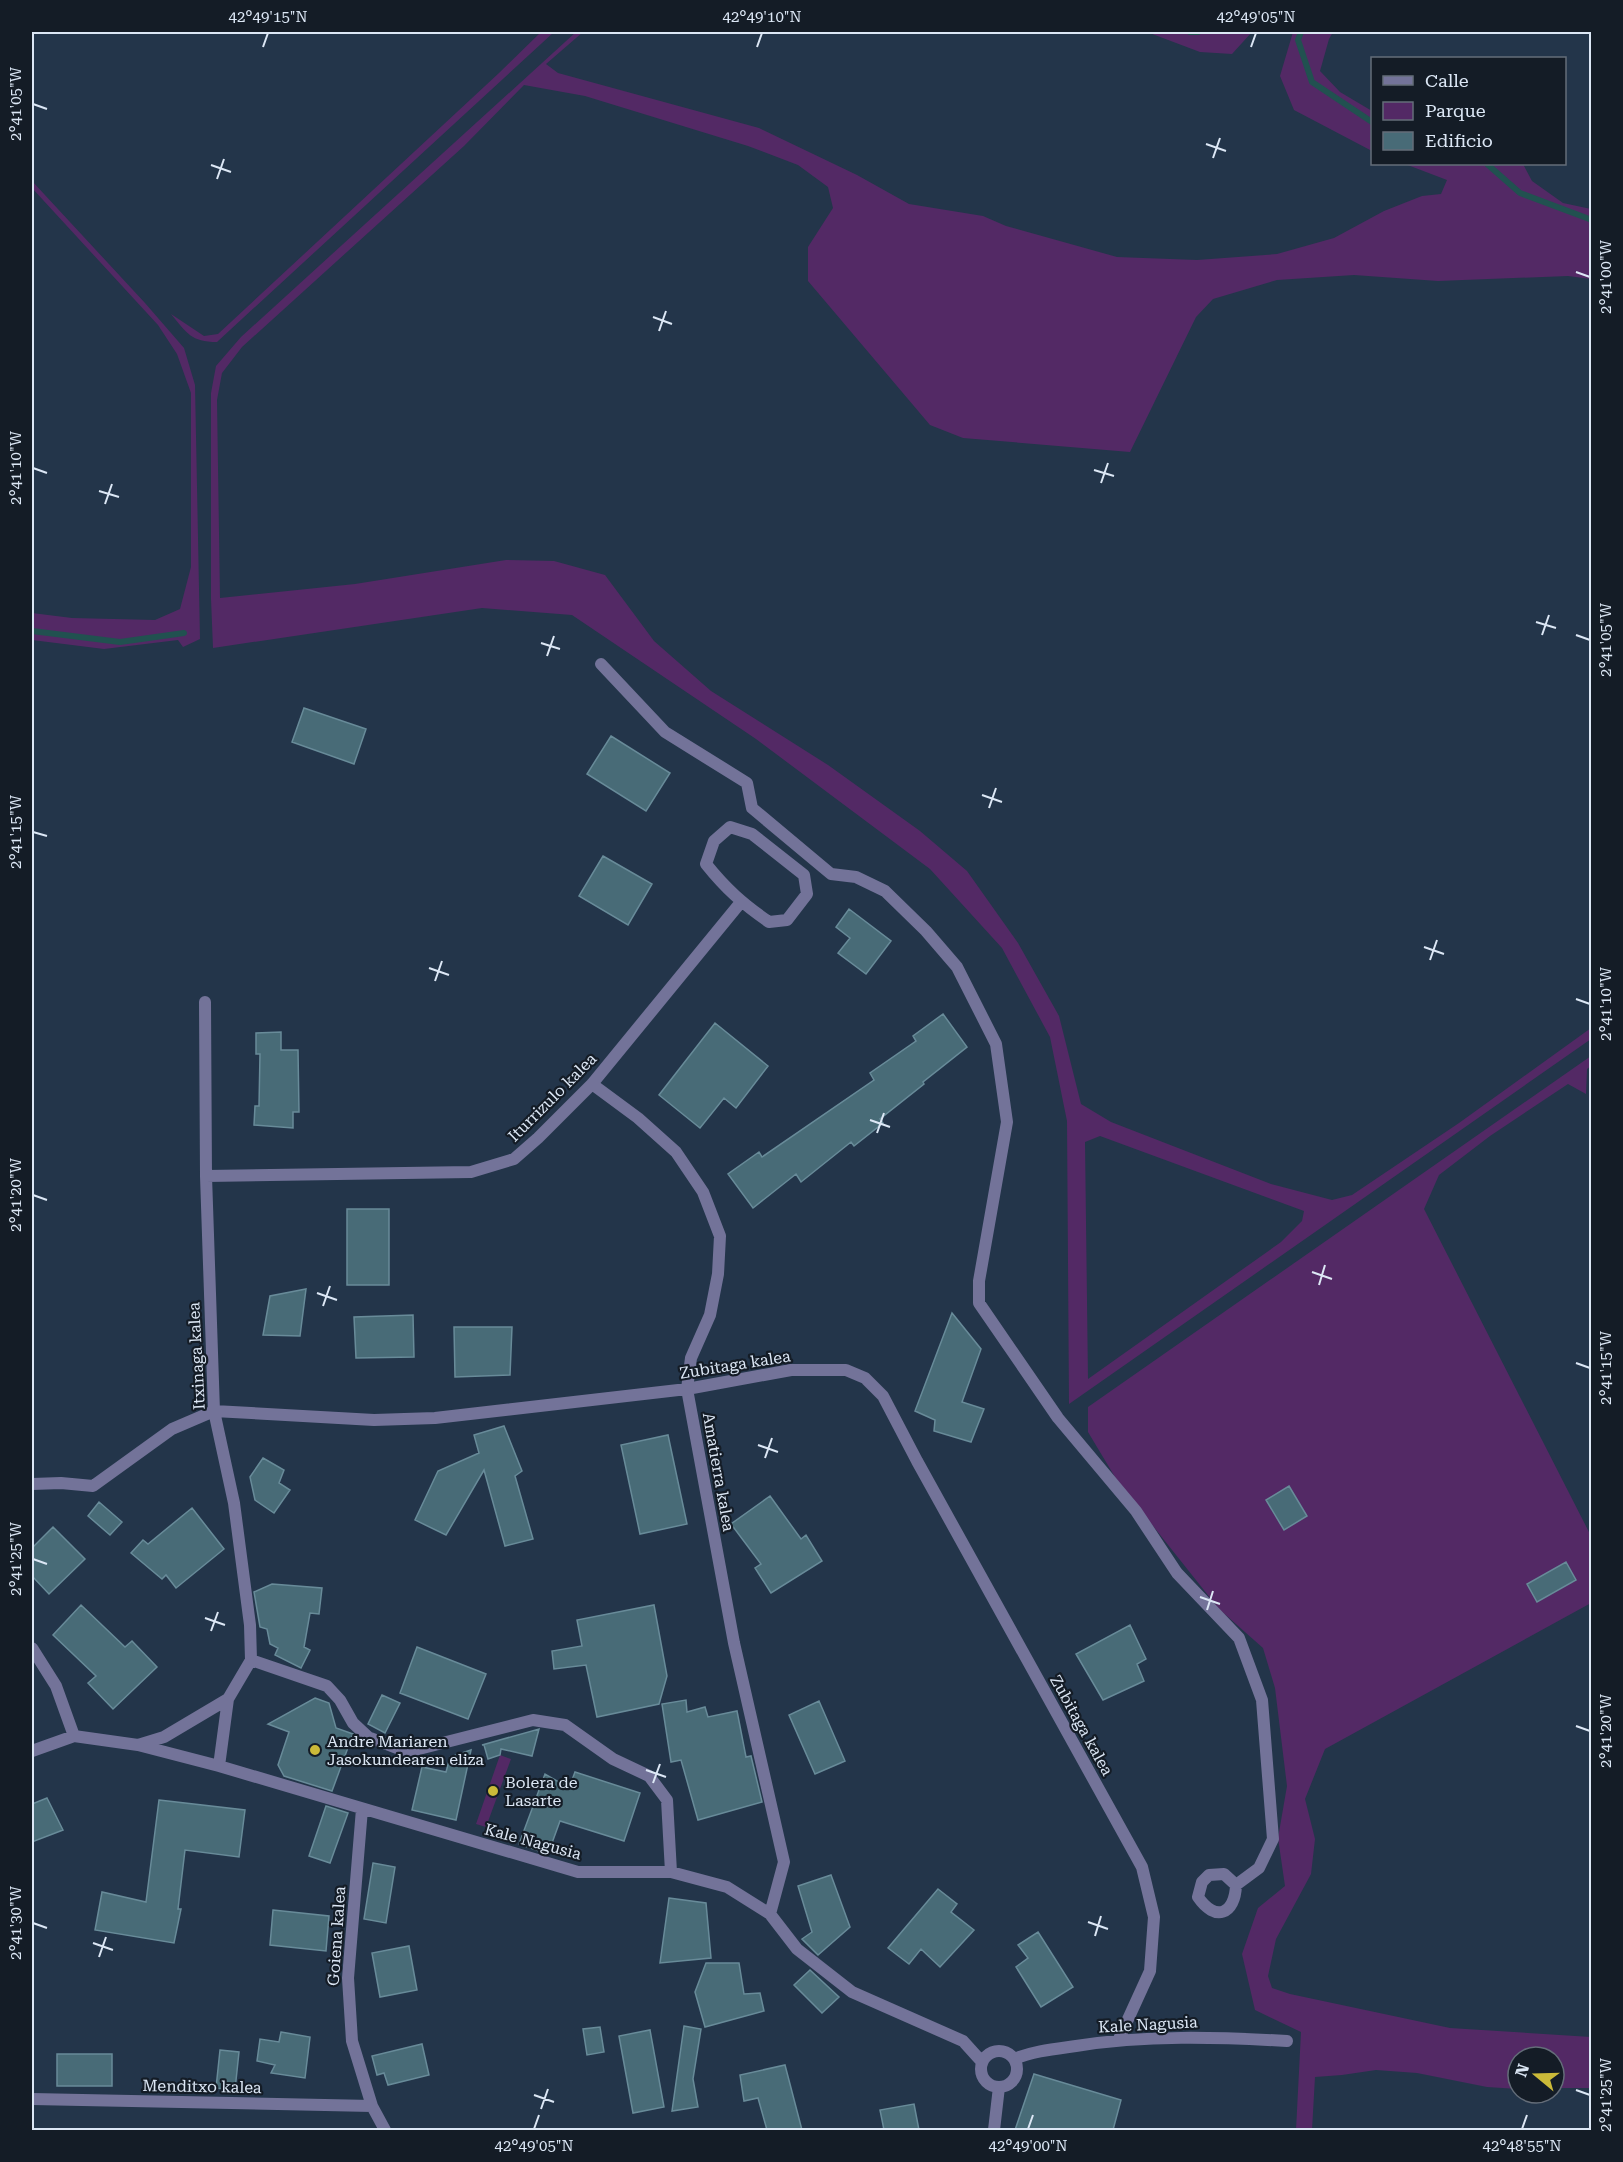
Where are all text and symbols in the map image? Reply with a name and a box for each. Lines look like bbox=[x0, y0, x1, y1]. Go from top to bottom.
text: 42°49'15"N bbox=[228, 8, 308, 26]
text: 42°49'10"N bbox=[722, 8, 802, 26]
text: 42°49'05"N bbox=[1216, 8, 1296, 26]
legend bbox=[1371, 57, 1566, 165]
text: 2°41'05"W bbox=[7, 66, 25, 141]
text: Calle bbox=[1425, 70, 1469, 91]
text: Parque bbox=[1425, 100, 1486, 121]
text: Edificio bbox=[1425, 130, 1493, 151]
text: 2°41'00"W bbox=[1597, 239, 1615, 314]
text: 2°41'10"W bbox=[7, 430, 25, 505]
text: 2°41'05"W bbox=[1597, 602, 1615, 677]
text: 2°41'15"W bbox=[7, 794, 25, 869]
text: 2°41'10"W bbox=[1597, 966, 1615, 1041]
street label: Iturrizulo kalea bbox=[504, 1049, 601, 1145]
text: 2°41'20"W bbox=[7, 1157, 25, 1232]
street label: Itxinaga kalea bbox=[184, 1301, 209, 1410]
text: 2°41'15"W bbox=[1597, 1330, 1615, 1405]
street label: Zubitaga kalea bbox=[678, 1346, 792, 1383]
street label: Amatierra kalea bbox=[699, 1411, 738, 1533]
text: 2°41'25"W bbox=[7, 1521, 25, 1596]
street label: Zubitaga kalea bbox=[1046, 1672, 1117, 1779]
text: 2°41'20"W bbox=[1597, 1693, 1615, 1768]
place label: Andre Mariaren Jasokundearen eliza bbox=[327, 1732, 484, 1769]
marker: Andre Mariaren Jasokundearen eliza bbox=[308, 1743, 322, 1757]
place label: Bolera de Lasarte bbox=[505, 1773, 578, 1810]
marker: Bolera de Lasarte bbox=[486, 1784, 500, 1798]
street label: Kale Nagusia bbox=[482, 1819, 584, 1864]
text: 2°41'30"W bbox=[7, 1885, 25, 1960]
street label: Goiena kalea bbox=[324, 1885, 349, 1987]
street label: Kale Nagusia bbox=[1098, 2012, 1199, 2037]
north arrow bbox=[1506, 2045, 1566, 2105]
text: 2°41'25"W bbox=[1597, 2057, 1615, 2132]
text: N bbox=[1511, 2061, 1533, 2079]
street label: Menditxo kalea bbox=[142, 2076, 262, 2097]
text: 42°49'05"N bbox=[494, 2137, 574, 2155]
text: 42°49'00"N bbox=[988, 2137, 1068, 2155]
text: 42°48'55"N bbox=[1482, 2137, 1562, 2155]

